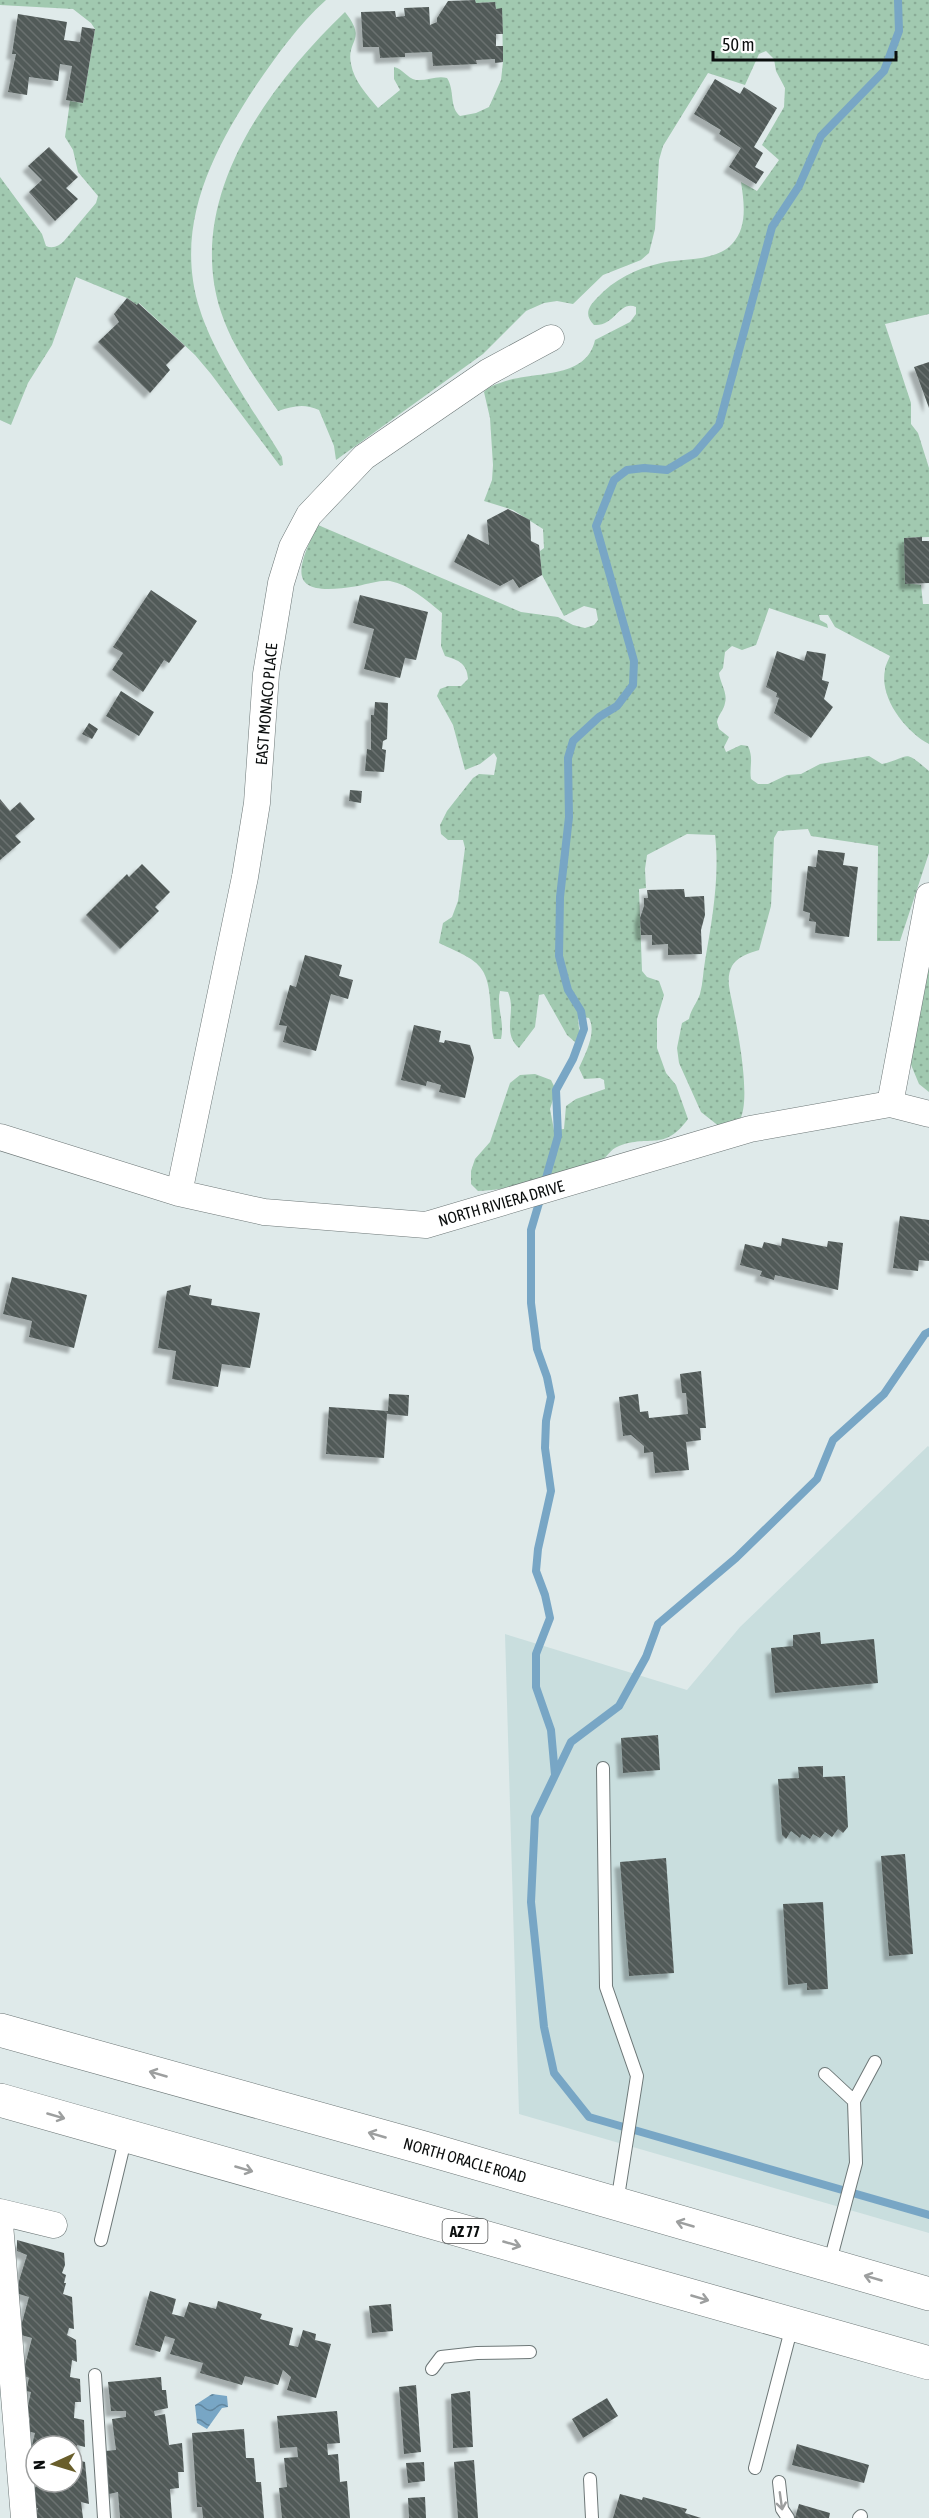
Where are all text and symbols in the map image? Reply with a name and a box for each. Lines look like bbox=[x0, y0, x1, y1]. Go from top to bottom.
scale bar bbox=[713, 24, 896, 62]
text: 50 m bbox=[722, 34, 754, 55]
street label: EAST MONACO PLACE bbox=[252, 642, 280, 766]
street label: NORTH RIVIERA DRIVE bbox=[436, 1176, 566, 1230]
one-way arrow bbox=[149, 2068, 168, 2079]
one-way arrow bbox=[46, 2110, 65, 2122]
one-way arrow bbox=[368, 2129, 387, 2140]
street label: NORTH ORACLE ROAD bbox=[402, 2134, 528, 2186]
one-way arrow bbox=[234, 2164, 253, 2175]
one-way arrow bbox=[676, 2218, 695, 2229]
road number: AZ 77 bbox=[442, 2219, 488, 2243]
one-way arrow bbox=[503, 2239, 522, 2251]
one-way arrow bbox=[864, 2272, 883, 2283]
one-way arrow bbox=[690, 2293, 709, 2304]
north arrow bbox=[24, 2434, 84, 2494]
text: N bbox=[30, 2460, 48, 2470]
one-way arrow bbox=[776, 2491, 787, 2510]

